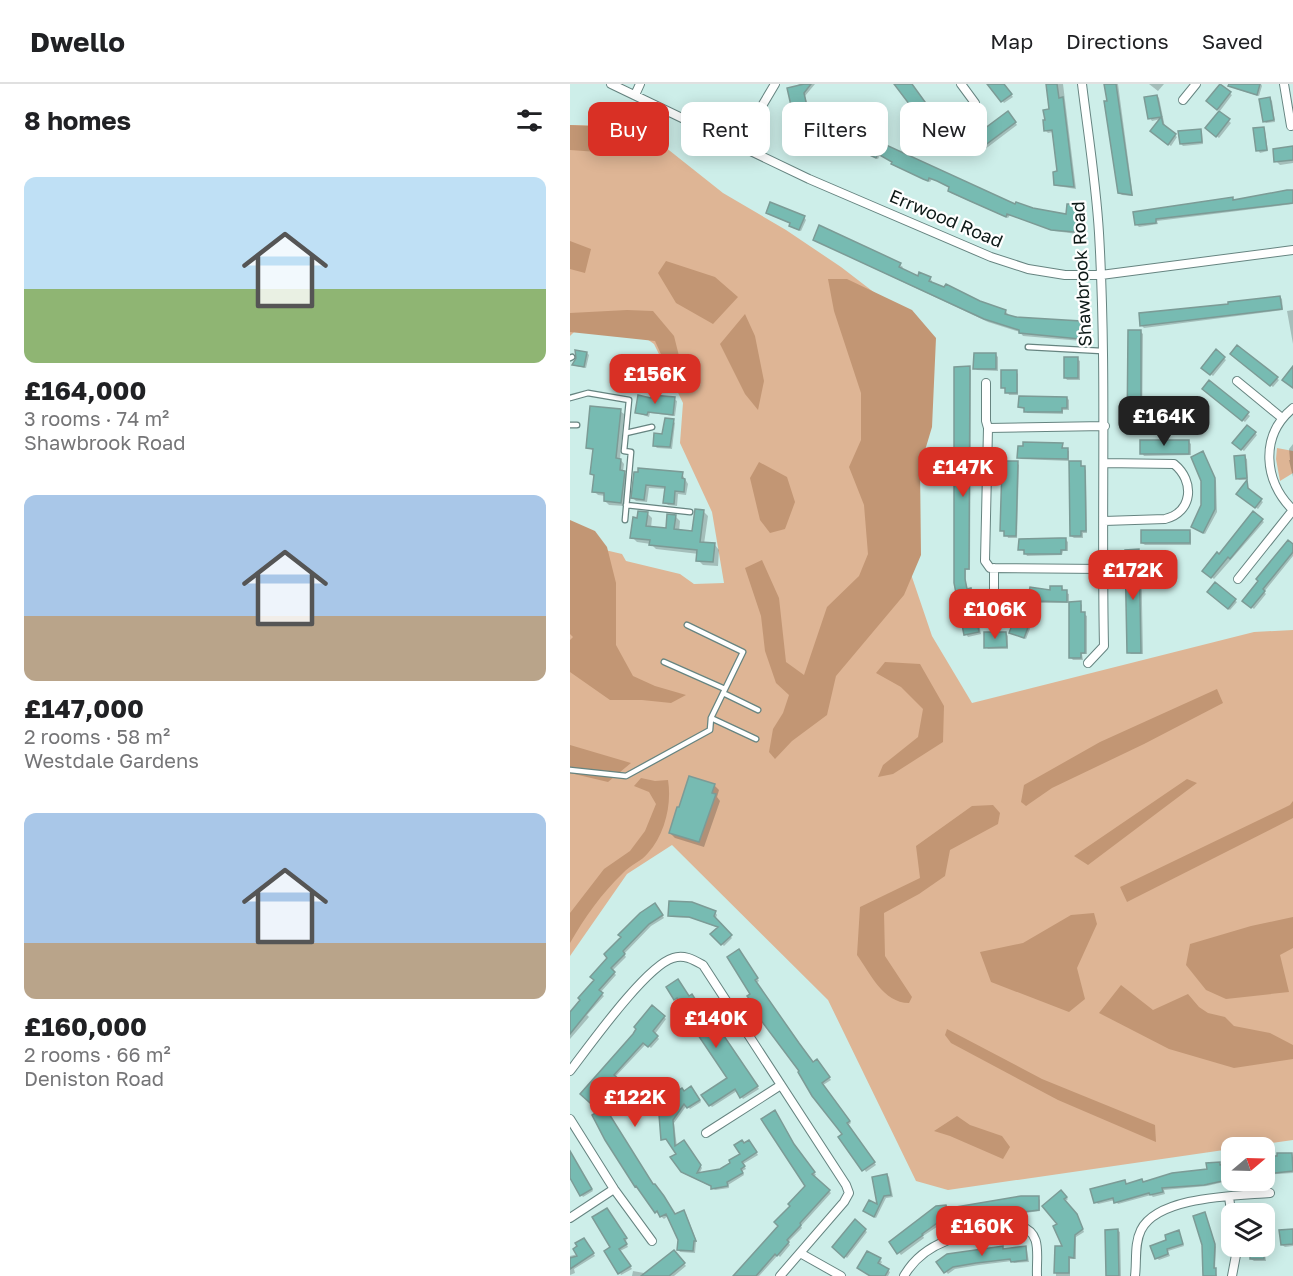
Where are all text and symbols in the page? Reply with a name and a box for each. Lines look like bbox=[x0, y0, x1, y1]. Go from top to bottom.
text: Dwello bbox=[30, 25, 125, 58]
text: Map bbox=[990, 28, 1033, 54]
text: Directions bbox=[1066, 28, 1169, 54]
text: Saved bbox=[1202, 28, 1263, 54]
chip: Buy bbox=[588, 102, 669, 156]
chip: Rent bbox=[681, 102, 770, 156]
chip: Filters bbox=[782, 102, 888, 156]
chip: New bbox=[900, 102, 987, 156]
icon: filters bbox=[513, 104, 546, 137]
text: 8 homes bbox=[24, 105, 131, 136]
street label: Errwood Road bbox=[886, 184, 1006, 252]
street label: Shawbrook Road bbox=[1066, 201, 1096, 347]
icon: home bbox=[231, 216, 339, 324]
pin: £156K bbox=[613, 354, 697, 405]
text: £156K bbox=[624, 361, 686, 385]
text: £164,000 bbox=[24, 375, 146, 406]
pin: £164K bbox=[1122, 396, 1206, 447]
text: £164K bbox=[1132, 403, 1196, 427]
text: 3 rooms · 74 m² bbox=[24, 406, 169, 430]
text: Shawbrook Road bbox=[24, 430, 186, 454]
pin: £147K bbox=[921, 447, 1005, 498]
text: £147K bbox=[932, 454, 994, 478]
icon: home bbox=[231, 534, 339, 642]
pin: £172K bbox=[1091, 550, 1175, 601]
text: £172K bbox=[1102, 557, 1164, 581]
pin: £106K bbox=[953, 589, 1037, 640]
text: £106K bbox=[963, 596, 1027, 620]
text: £147,000 bbox=[24, 693, 144, 724]
text: 2 rooms · 58 m² bbox=[24, 724, 170, 748]
text: Westdale Gardens bbox=[24, 748, 199, 772]
icon: home bbox=[231, 852, 339, 960]
pin: £140K bbox=[674, 998, 758, 1049]
text: £140K bbox=[684, 1005, 748, 1029]
text: £160,000 bbox=[24, 1011, 147, 1042]
text: 2 rooms · 66 m² bbox=[24, 1042, 171, 1066]
text: Deniston Road bbox=[24, 1066, 164, 1090]
pin: £122K bbox=[593, 1077, 677, 1128]
text: £122K bbox=[604, 1084, 666, 1108]
north arrow bbox=[1221, 1137, 1275, 1191]
map controls bbox=[1221, 1137, 1275, 1257]
button: layers bbox=[1221, 1203, 1275, 1257]
pin: £160K bbox=[940, 1206, 1024, 1257]
text: £160K bbox=[950, 1213, 1014, 1237]

